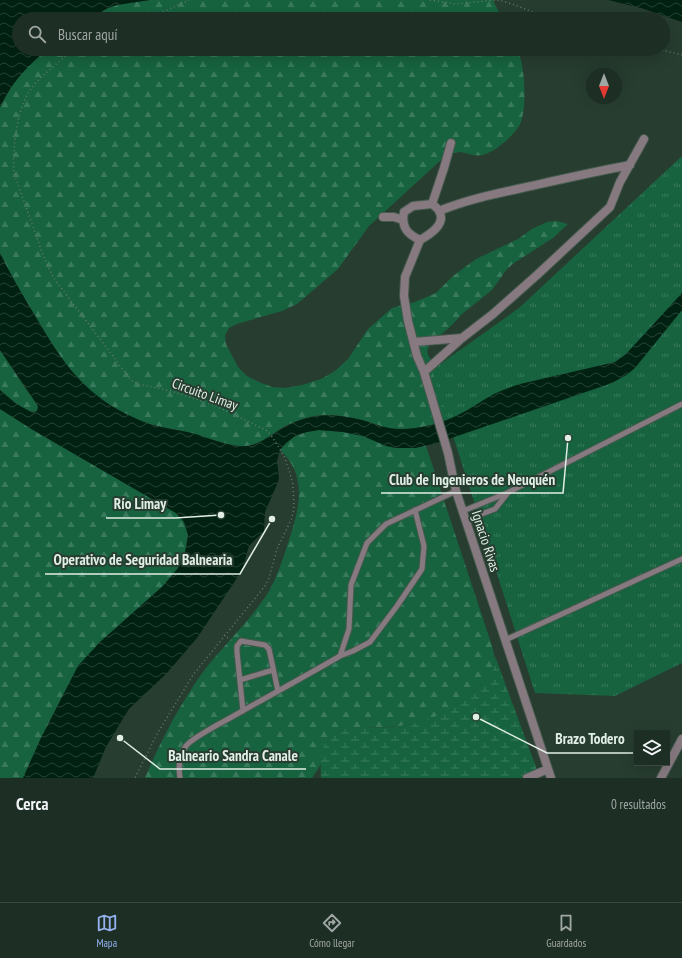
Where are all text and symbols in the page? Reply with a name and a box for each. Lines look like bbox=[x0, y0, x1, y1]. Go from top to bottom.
search box bbox=[12, 12, 670, 56]
icon: search bbox=[26, 23, 48, 45]
text: Buscar aquí bbox=[58, 25, 118, 44]
north arrow bbox=[586, 68, 622, 104]
street label: Circuito Limay bbox=[170, 374, 241, 415]
callout: Club de Ingenieros de Neuquén bbox=[381, 466, 563, 493]
text: Club de Ingenieros de Neuquén bbox=[389, 470, 555, 489]
callout: Río Limay bbox=[106, 491, 175, 518]
text: Río Limay bbox=[114, 494, 167, 513]
street label: Ignacio Rivas bbox=[468, 508, 504, 574]
callout: Operativo de Seguridad Balnearia bbox=[45, 547, 240, 574]
text: Operativo de Seguridad Balnearia bbox=[54, 550, 232, 569]
callout: Brazo Todero bbox=[547, 726, 633, 753]
text: Brazo Todero bbox=[555, 729, 625, 748]
map controls bbox=[634, 730, 670, 766]
button: layers bbox=[634, 730, 670, 766]
callout: Balneario Sandra Canale bbox=[160, 742, 306, 769]
text: Balneario Sandra Canale bbox=[168, 746, 298, 765]
text: Cerca bbox=[16, 793, 49, 815]
text: 0 resultados bbox=[611, 796, 666, 813]
tab: Mapa bbox=[96, 912, 118, 950]
tab: Cómo llegar bbox=[309, 912, 355, 950]
tab: Guardados bbox=[546, 912, 586, 950]

